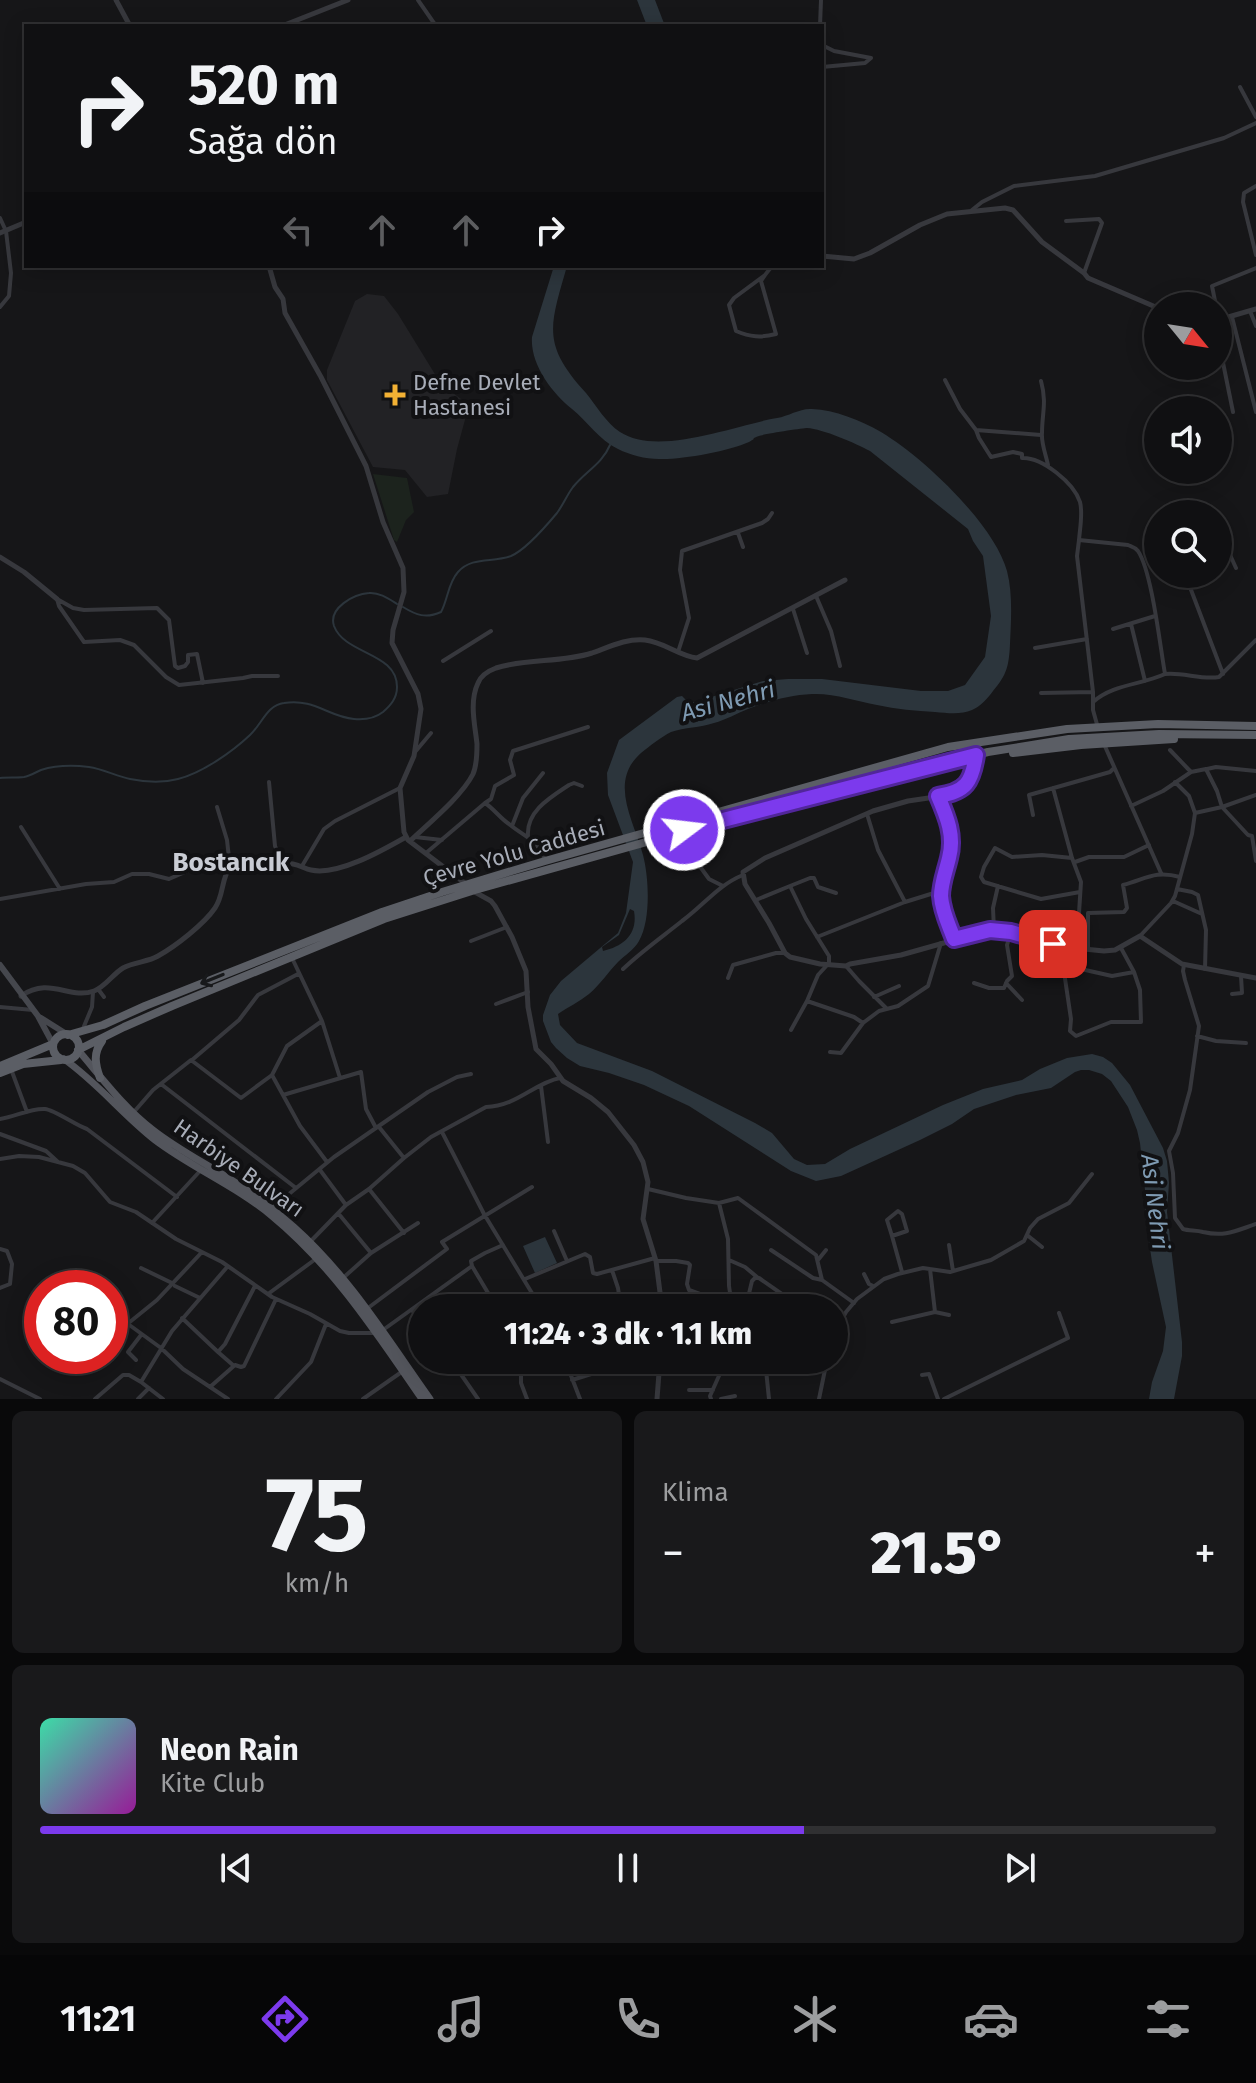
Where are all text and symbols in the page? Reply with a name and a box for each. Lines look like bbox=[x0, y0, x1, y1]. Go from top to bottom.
text: 520 m bbox=[188, 52, 340, 119]
icon: right bbox=[56, 56, 160, 160]
text: Sağa dön bbox=[188, 120, 338, 164]
icon: left bbox=[276, 208, 320, 252]
icon: ahead bbox=[360, 208, 404, 252]
icon: ahead bbox=[444, 208, 488, 252]
icon: right bbox=[528, 208, 572, 252]
north arrow bbox=[1144, 292, 1232, 380]
map controls bbox=[1144, 292, 1232, 588]
place label: Defne Devlet Hastanesi bbox=[413, 369, 540, 421]
marker: Defne Devlet Hastanesi bbox=[384, 384, 406, 406]
button: sound bbox=[1144, 396, 1232, 484]
button: search bbox=[1144, 500, 1232, 588]
water label: Asi Nehri bbox=[677, 675, 778, 727]
position arrow bbox=[642, 788, 726, 872]
street label: Çevre Yolu Caddesi bbox=[420, 814, 608, 893]
district label: Bostancık bbox=[173, 847, 290, 878]
pin bbox=[1019, 910, 1087, 978]
icon: arrive bbox=[1031, 922, 1075, 966]
one-way arrow bbox=[200, 973, 225, 987]
street label: Harbiye Bulvarı bbox=[169, 1113, 309, 1223]
water label: Asi Nehri bbox=[1135, 1152, 1175, 1252]
speed limit sign: 80 bbox=[24, 1270, 128, 1374]
text: 11:24 · 3 dk · 1.1 km bbox=[504, 1316, 752, 1352]
text: 75 bbox=[265, 1453, 369, 1578]
text: Klima bbox=[662, 1477, 729, 1508]
text: 21.5° bbox=[871, 1517, 1007, 1589]
text: − bbox=[662, 1527, 684, 1580]
text: + bbox=[1194, 1527, 1216, 1580]
text: km/h bbox=[285, 1568, 349, 1599]
text: Neon Rain bbox=[160, 1732, 299, 1768]
text: Kite Club bbox=[160, 1768, 265, 1799]
icon: previous bbox=[214, 1846, 258, 1890]
icon: pause bbox=[606, 1846, 650, 1890]
icon: next bbox=[998, 1846, 1042, 1890]
icon: directions bbox=[257, 1991, 313, 2047]
icon: music bbox=[433, 1991, 489, 2047]
icon: phone bbox=[610, 1991, 666, 2047]
icon: climate bbox=[787, 1991, 843, 2047]
icon: car bbox=[963, 1991, 1019, 2047]
icon: filters bbox=[1140, 1991, 1196, 2047]
text: 11:21 bbox=[60, 1997, 136, 2041]

